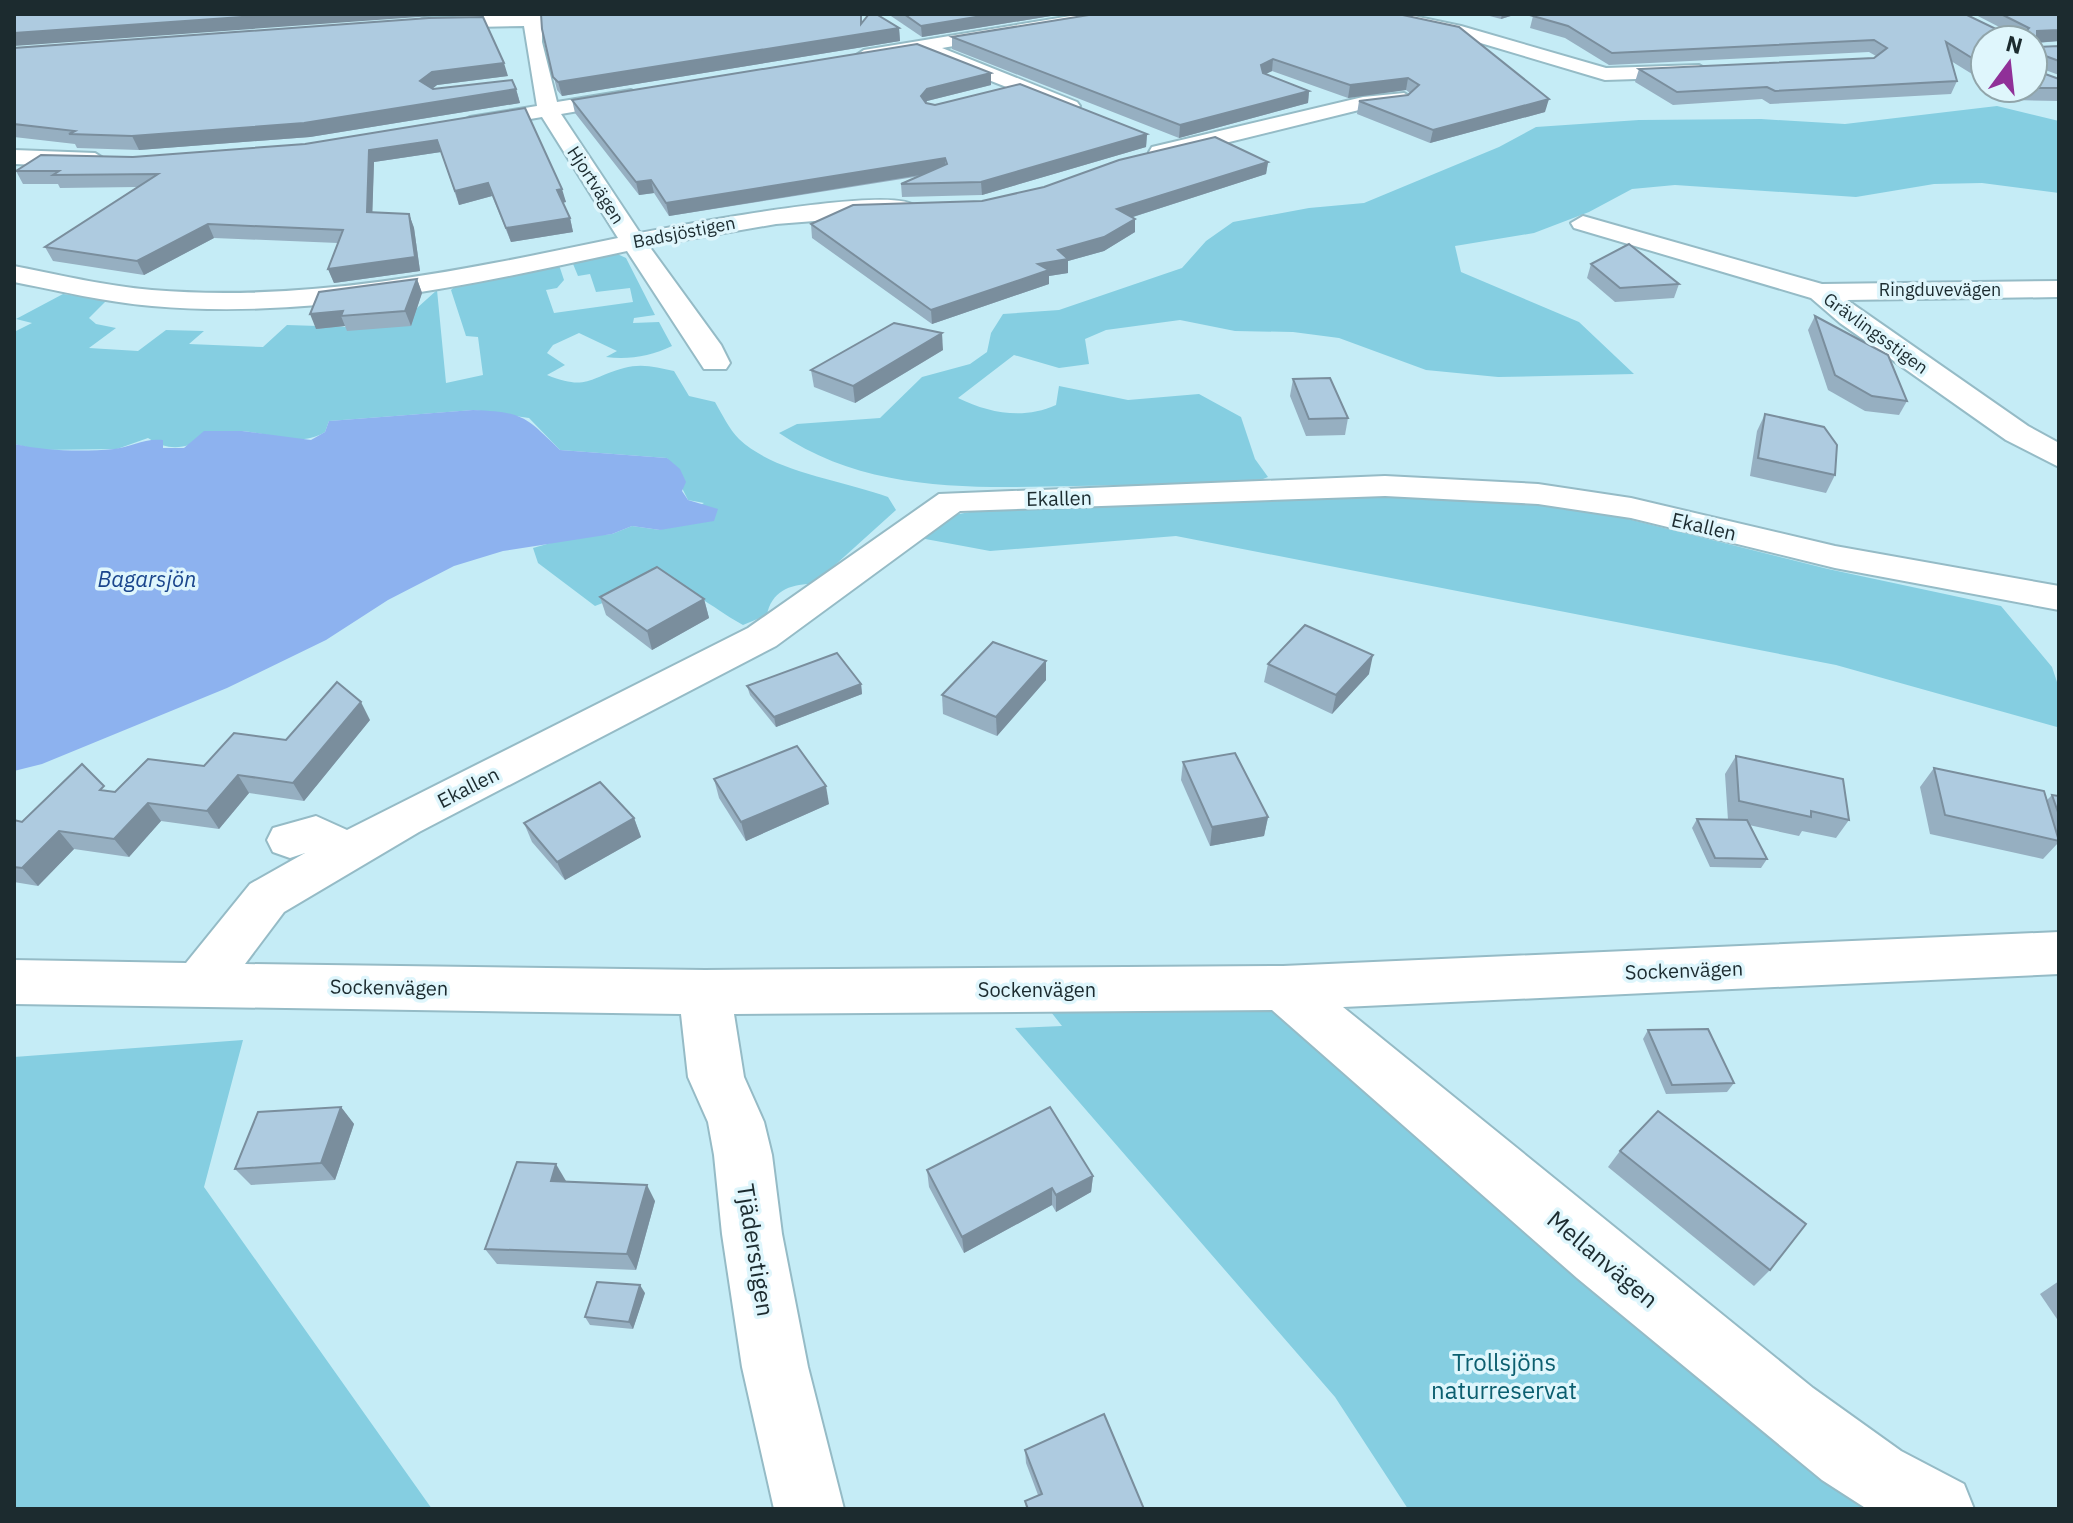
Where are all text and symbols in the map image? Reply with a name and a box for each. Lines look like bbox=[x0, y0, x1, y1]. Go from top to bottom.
north arrow bbox=[1969, 24, 2049, 104]
text: N bbox=[2003, 28, 2026, 60]
street label: Hjortvägen bbox=[562, 142, 630, 228]
street label: Badsjöstigen bbox=[631, 211, 737, 253]
street label: Ringduvevägen bbox=[1879, 278, 2001, 301]
street label: Grävlingsstigen bbox=[1819, 287, 1933, 379]
street label: Ekallen bbox=[1026, 484, 1092, 512]
street label: Ekallen bbox=[1669, 505, 1739, 547]
water label: Bagarsjön bbox=[98, 564, 196, 593]
street label: Ekallen bbox=[433, 760, 503, 814]
street label: Sockenvägen bbox=[1624, 954, 1744, 986]
street label: Sockenvägen bbox=[330, 972, 448, 1002]
street label: Sockenvägen bbox=[978, 976, 1096, 1003]
street label: Tjäderstigen bbox=[730, 1181, 782, 1319]
street label: Mellanvägen bbox=[1541, 1203, 1665, 1315]
park label: Trollsjöns naturreservat bbox=[1431, 1346, 1577, 1406]

